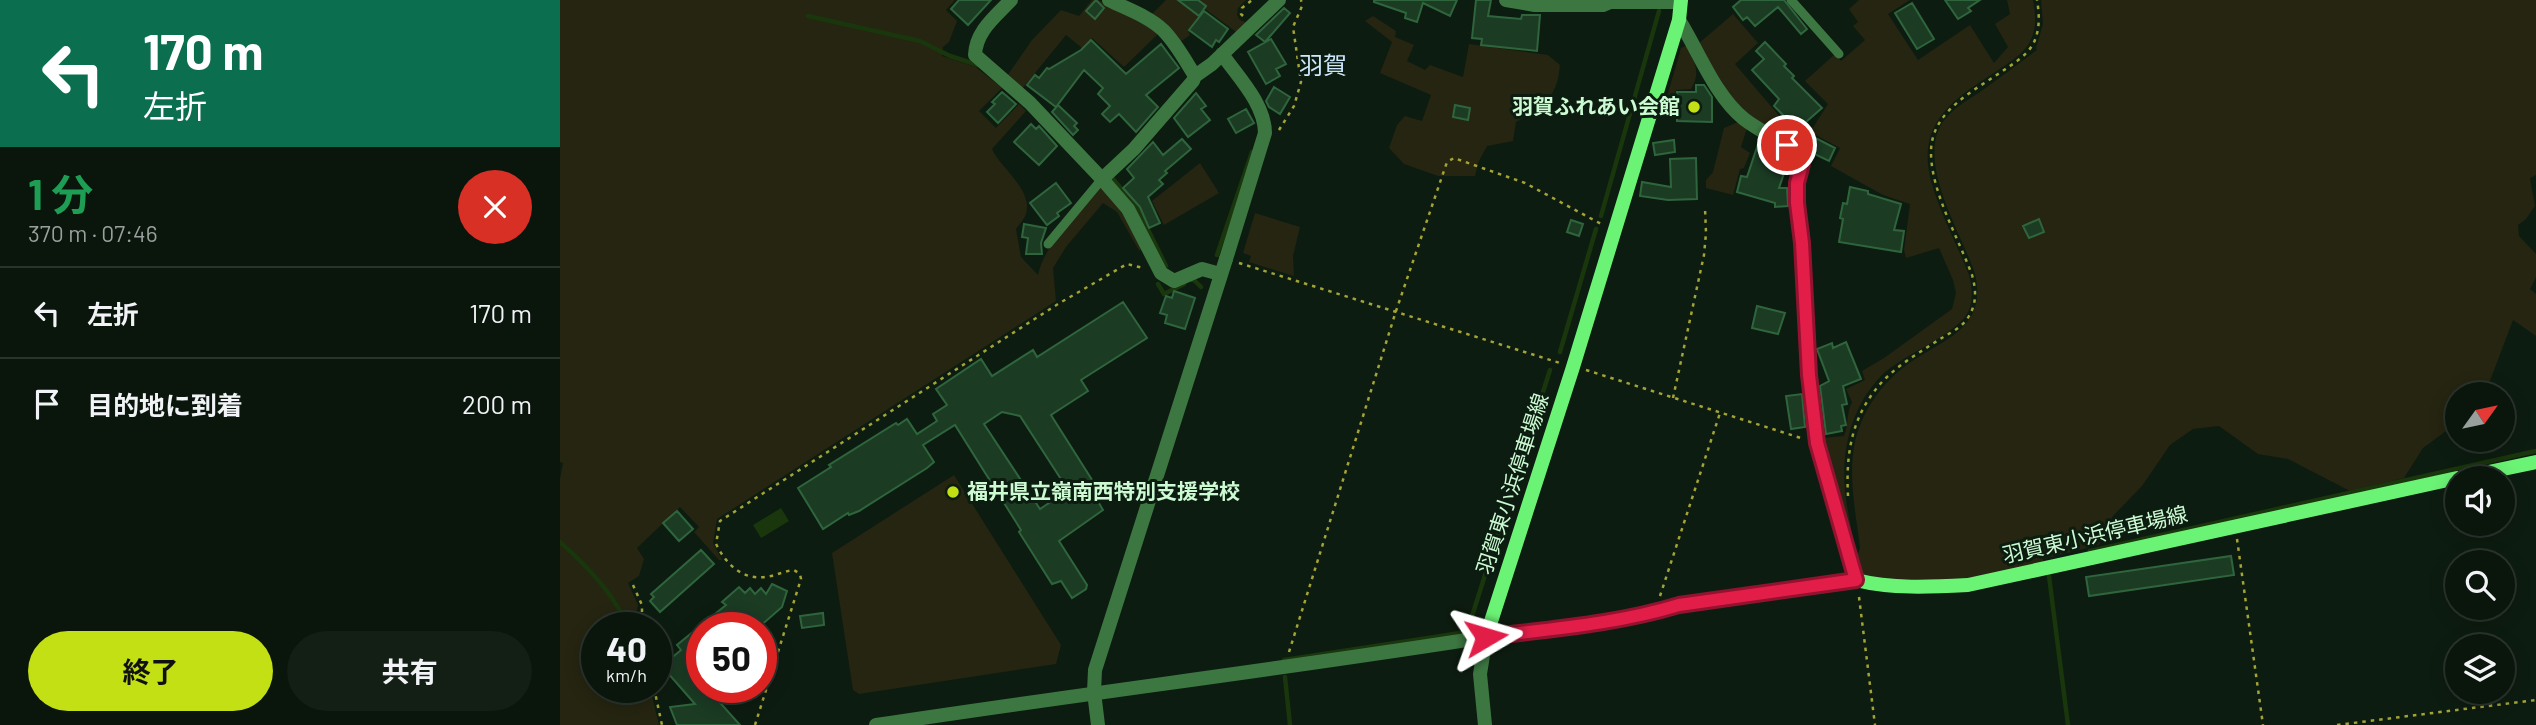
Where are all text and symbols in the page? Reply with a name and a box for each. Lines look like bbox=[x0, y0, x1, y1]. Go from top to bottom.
text: 170 m bbox=[143, 21, 263, 80]
icon: left bbox=[28, 28, 119, 119]
district label: 羽賀 bbox=[1299, 50, 1347, 79]
text: 左折 bbox=[143, 86, 207, 124]
place label: 羽賀ふれあい会館 bbox=[1512, 93, 1680, 118]
marker: 羽賀ふれあい会館 bbox=[1686, 99, 1702, 115]
pin bbox=[1757, 115, 1817, 175]
icon: arrive bbox=[1768, 126, 1806, 164]
text: 1 分 bbox=[28, 168, 93, 218]
button: close bbox=[458, 170, 532, 244]
text: 370 m · 07:46 bbox=[28, 219, 158, 247]
icon: left bbox=[28, 294, 66, 332]
text: 170 m bbox=[469, 297, 532, 328]
text: 左折 bbox=[87, 298, 139, 329]
north arrow bbox=[2445, 382, 2515, 452]
map controls bbox=[2445, 382, 2515, 704]
icon: arrive bbox=[28, 385, 66, 423]
text: 200 m bbox=[462, 388, 532, 419]
text: 目的地に到着 bbox=[87, 389, 243, 420]
street label: 羽賀東小浜停車場線 bbox=[1470, 390, 1553, 577]
button: sound bbox=[2445, 466, 2515, 536]
place label: 福井県立嶺南西特別支援学校 bbox=[967, 478, 1240, 503]
marker: 福井県立嶺南西特別支援学校 bbox=[945, 484, 961, 500]
street label: 羽賀東小浜停車場線 bbox=[2000, 500, 2190, 567]
button: search bbox=[2445, 550, 2515, 620]
position arrow bbox=[1449, 600, 1523, 674]
speed limit sign: 50 bbox=[686, 612, 777, 703]
text: 40 bbox=[606, 627, 647, 669]
button: 終了 bbox=[28, 631, 273, 711]
button: 共有 bbox=[287, 631, 532, 711]
button: layers bbox=[2445, 634, 2515, 704]
text: km/h bbox=[606, 664, 647, 686]

